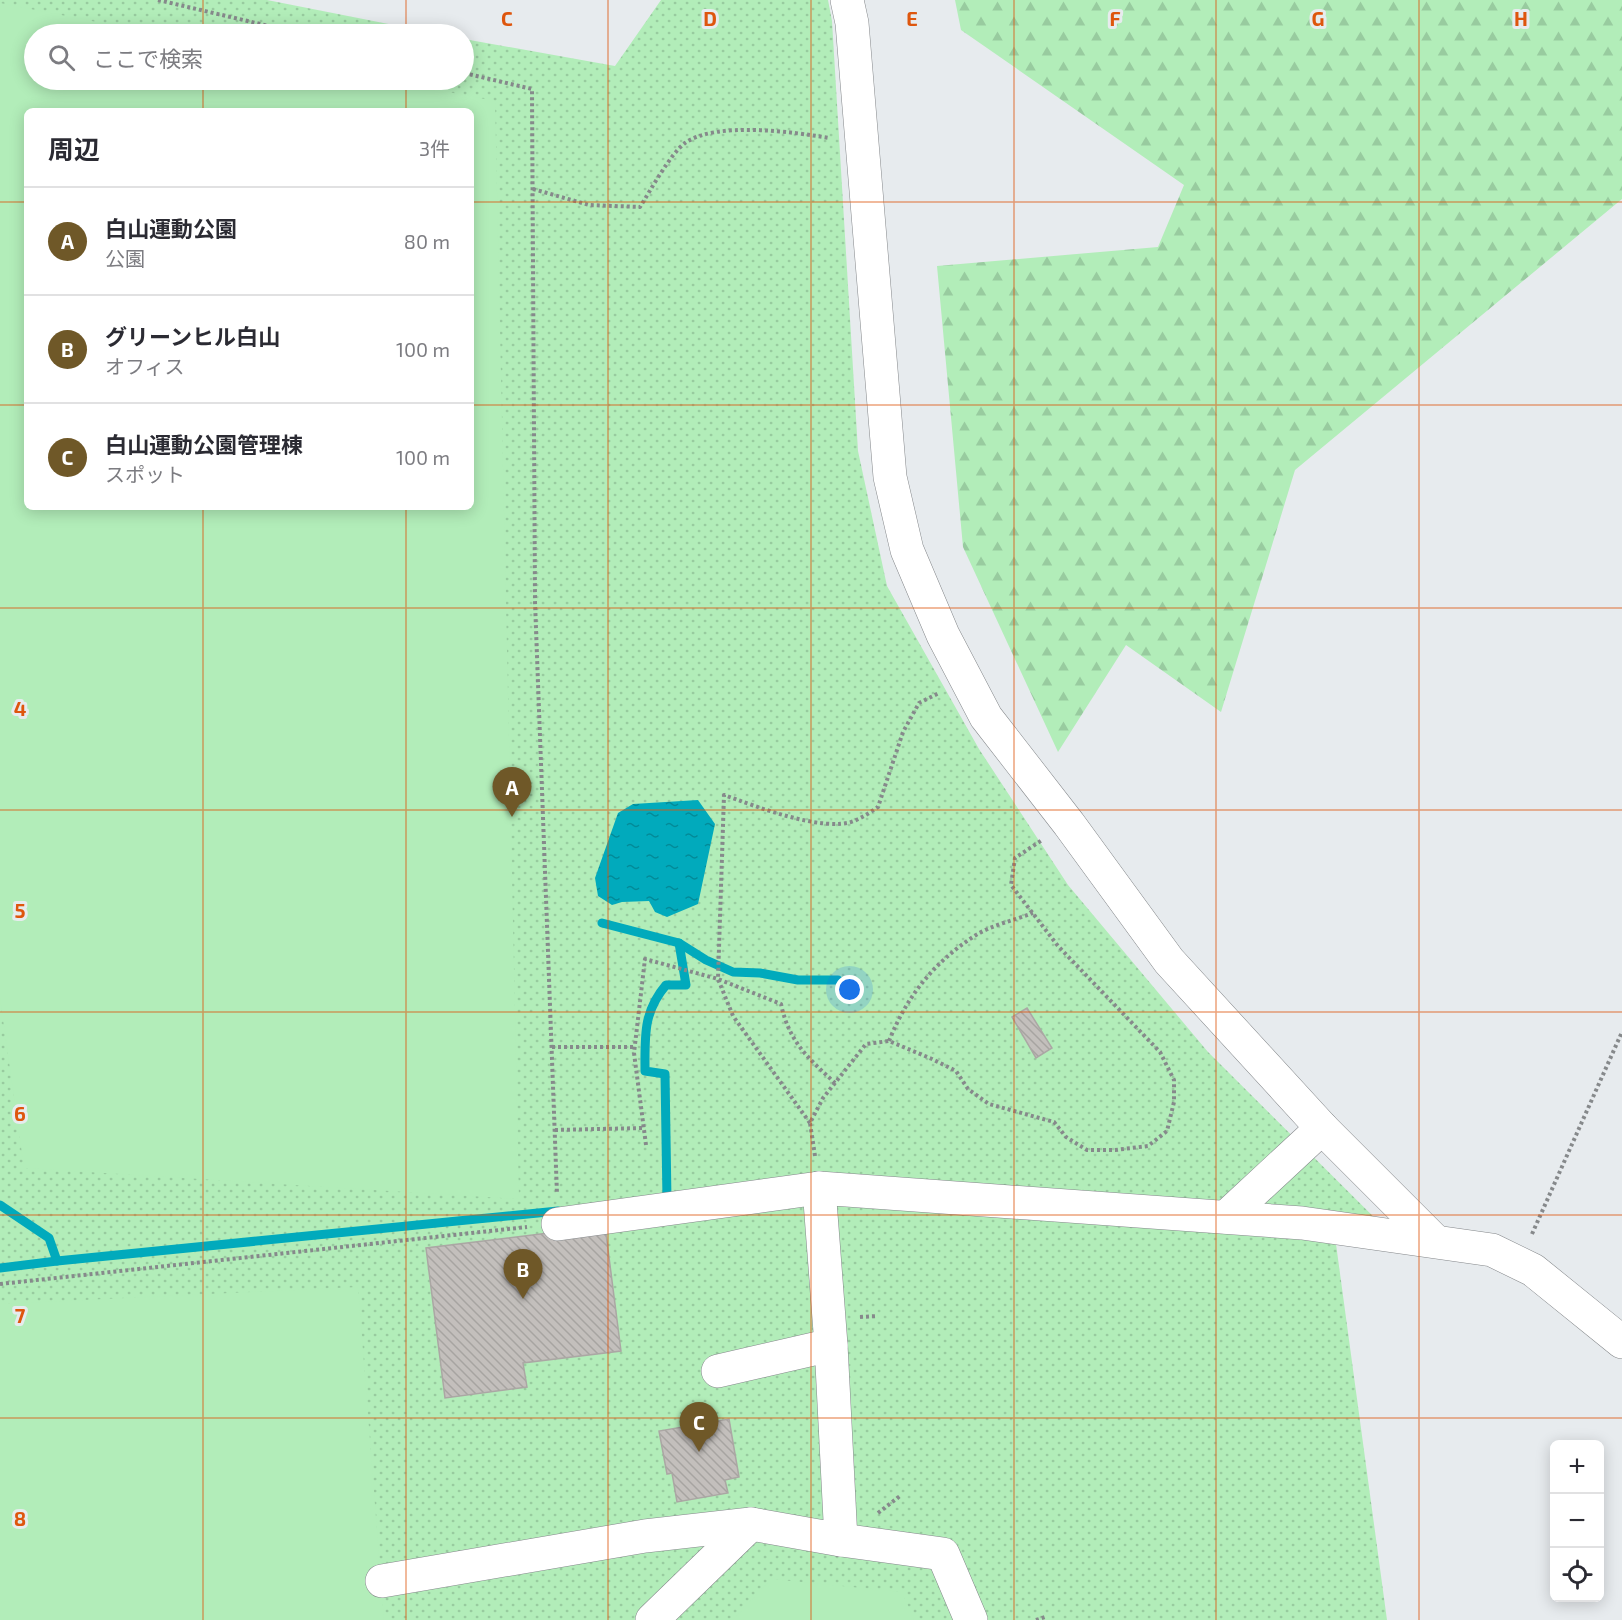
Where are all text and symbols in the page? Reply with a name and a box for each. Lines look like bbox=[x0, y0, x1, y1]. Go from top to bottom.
text: C bbox=[501, 6, 513, 30]
text: D bbox=[703, 6, 717, 30]
text: E bbox=[906, 6, 918, 30]
text: F bbox=[1109, 6, 1121, 30]
text: G bbox=[1312, 6, 1324, 30]
text: H bbox=[1514, 6, 1528, 30]
search box bbox=[24, 24, 474, 90]
icon: search bbox=[45, 41, 78, 74]
text: ここで検索 bbox=[93, 45, 203, 71]
text: 周辺 bbox=[48, 133, 100, 164]
text: 3件 bbox=[419, 136, 450, 160]
text: 白山運動公園 bbox=[105, 215, 237, 241]
text: A bbox=[61, 229, 74, 253]
text: 80 m bbox=[404, 229, 450, 253]
text: 公園 bbox=[105, 246, 145, 270]
text: グリーンヒル白山 bbox=[105, 323, 280, 349]
text: B bbox=[61, 337, 74, 361]
text: 100 m bbox=[396, 337, 450, 361]
text: オフィス bbox=[105, 354, 185, 378]
text: 白山運動公園管理棟 bbox=[105, 431, 303, 457]
text: C bbox=[62, 445, 73, 469]
text: 100 m bbox=[396, 445, 450, 469]
text: スポット bbox=[105, 462, 185, 486]
text: 4 bbox=[14, 696, 27, 720]
pin: A bbox=[492, 768, 532, 817]
text: 5 bbox=[14, 898, 26, 922]
your location bbox=[835, 975, 864, 1004]
text: 6 bbox=[14, 1101, 26, 1125]
pin: B bbox=[504, 1250, 542, 1299]
text: 7 bbox=[15, 1303, 26, 1327]
pin: C bbox=[680, 1402, 718, 1452]
map controls bbox=[1550, 1440, 1604, 1602]
button: + bbox=[1550, 1440, 1604, 1494]
button: − bbox=[1550, 1494, 1604, 1548]
text: 8 bbox=[14, 1506, 26, 1530]
button: locate bbox=[1550, 1548, 1604, 1602]

